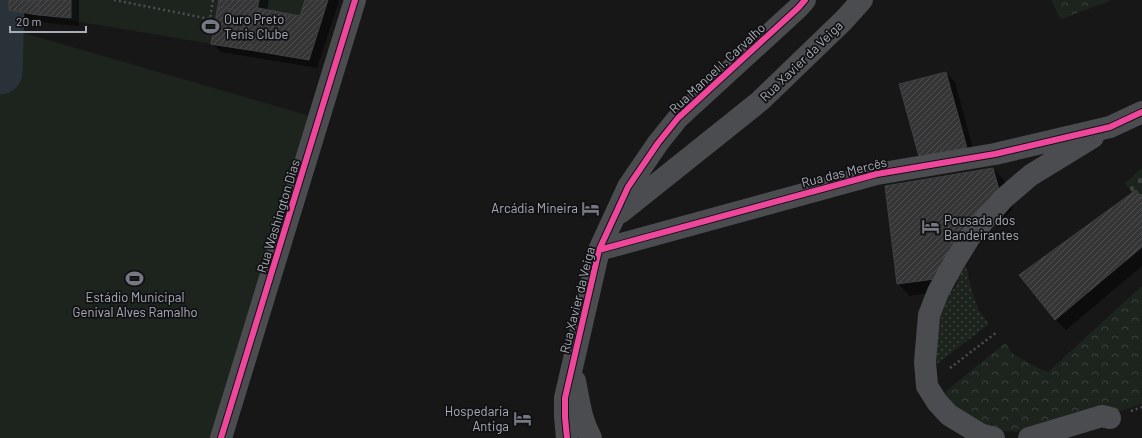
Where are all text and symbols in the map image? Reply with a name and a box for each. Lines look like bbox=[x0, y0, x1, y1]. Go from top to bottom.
scale bar bbox=[10, 8, 86, 34]
place label: Ouro Preto Tenis Clube bbox=[224, 11, 288, 42]
text: 20 m bbox=[16, 14, 42, 28]
sports icon: Ouro Preto Tenis Clube bbox=[201, 16, 221, 36]
street label: Rua Xavier da Veiga bbox=[756, 17, 846, 105]
street label: Rua Manoel I. Carvalho bbox=[666, 19, 768, 117]
street label: Rua das Mercês bbox=[800, 154, 888, 190]
street label: Rua Washington Dias bbox=[253, 157, 303, 275]
hotel icon: Arcádia Mineira bbox=[581, 198, 601, 218]
place label: Arcádia Mineira bbox=[491, 200, 578, 216]
place label: Pousada dos Bandeirantes bbox=[944, 212, 1019, 243]
hotel icon: Pousada dos Bandeirantes bbox=[921, 217, 941, 237]
street label: Rua Xavier da Veiga bbox=[556, 245, 598, 355]
sports icon: Estádio Municipal Genival Alves Ramalho bbox=[125, 268, 145, 288]
place label: Estádio Municipal Genival Alves Ramalho bbox=[73, 289, 197, 320]
place label: Hospedaria Antiga bbox=[445, 403, 509, 434]
hotel icon: Hospedaria Antiga bbox=[512, 408, 532, 428]

